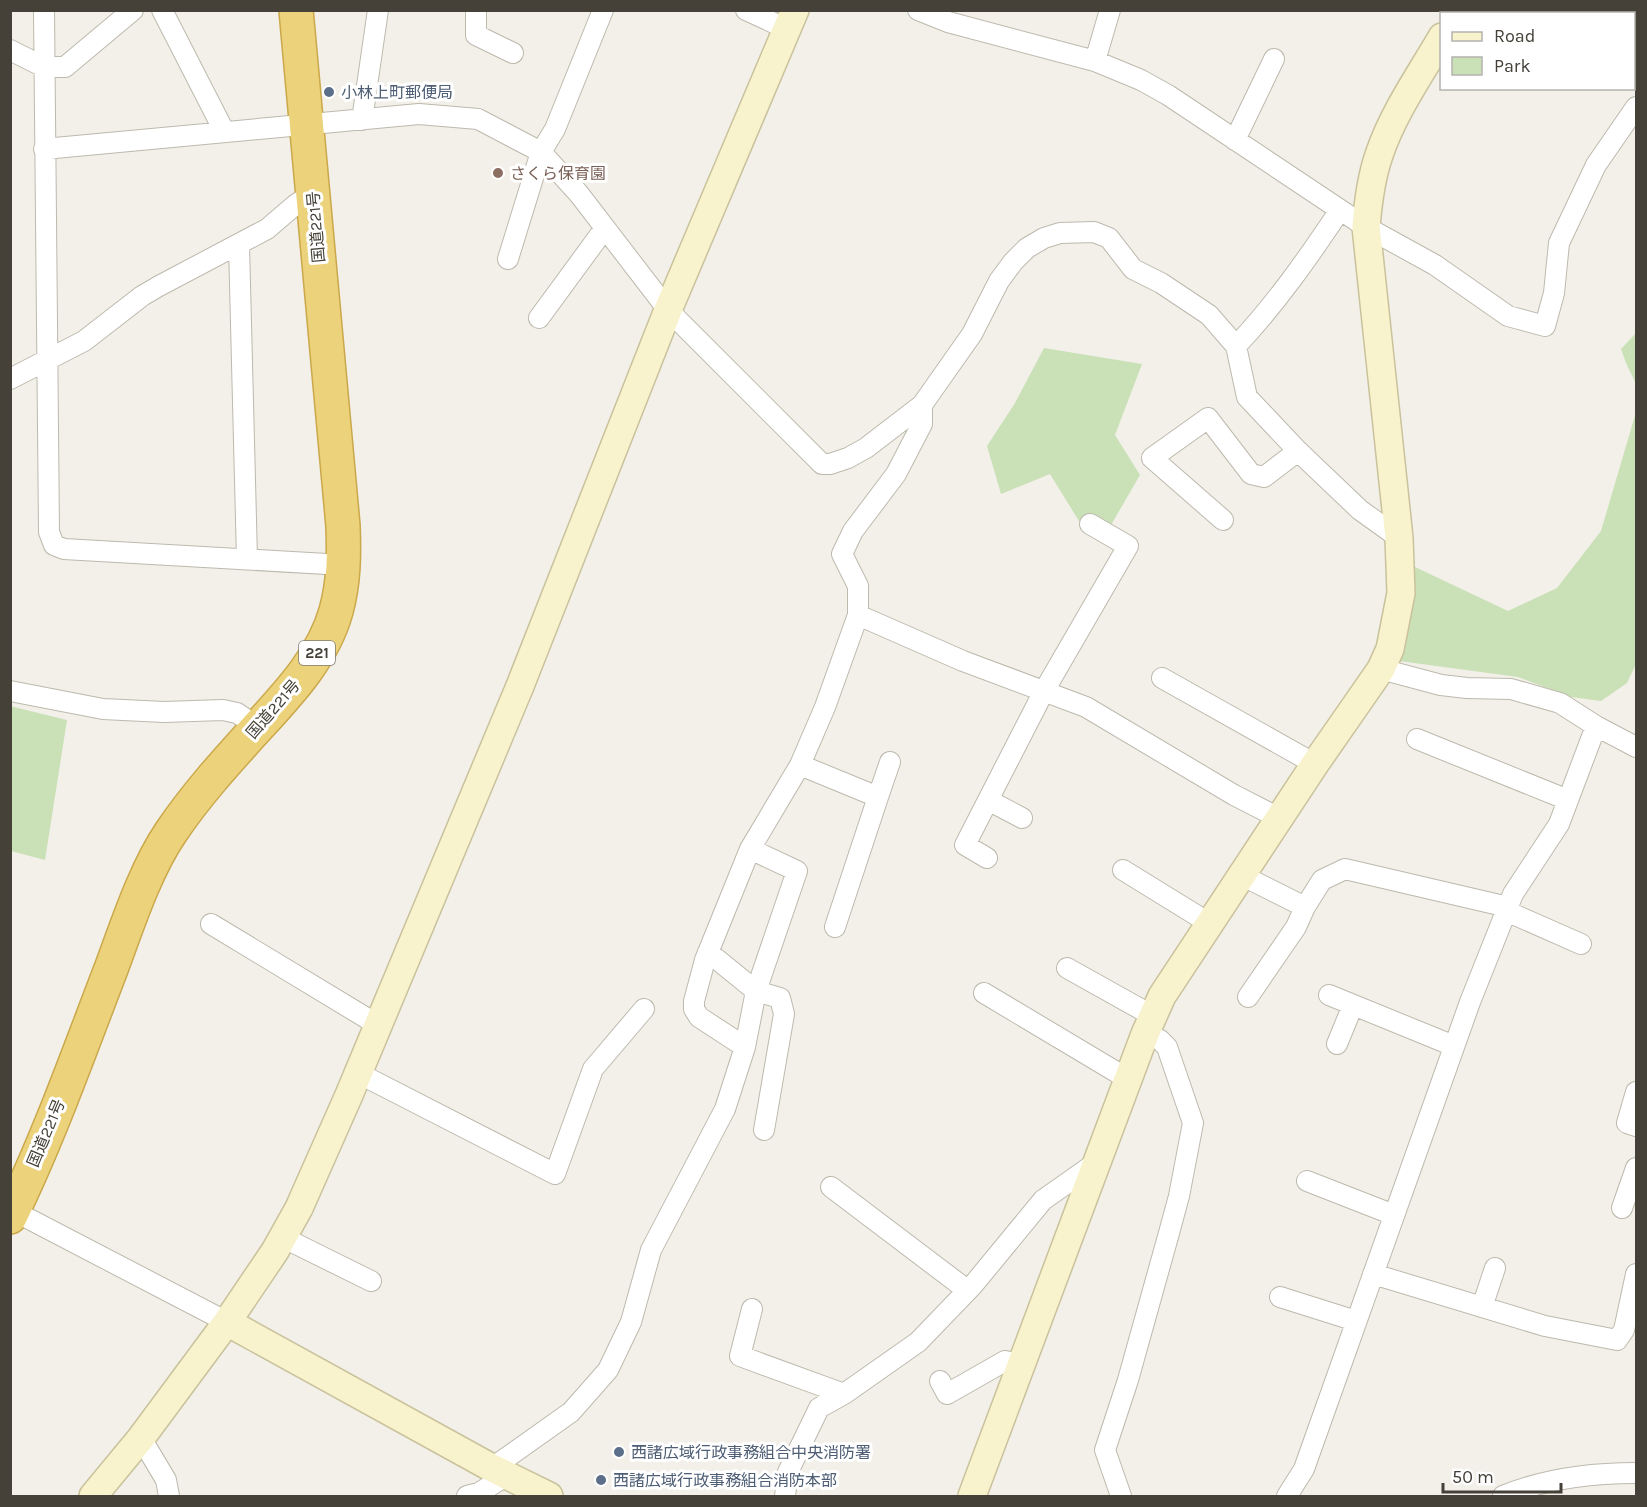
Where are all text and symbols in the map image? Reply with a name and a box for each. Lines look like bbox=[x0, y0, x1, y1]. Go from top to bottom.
legend bbox=[1440, 12, 1635, 90]
text: Road bbox=[1494, 25, 1535, 47]
text: Park bbox=[1494, 55, 1531, 77]
place label: 小林上町郵便局 bbox=[341, 83, 453, 102]
marker: 小林上町郵便局 bbox=[322, 85, 336, 99]
place label: さくら保育園 bbox=[510, 164, 606, 183]
marker: さくら保育園 bbox=[491, 166, 505, 180]
street label: 国道221号 bbox=[303, 190, 329, 264]
road number: 221 bbox=[299, 641, 335, 665]
street label: 国道221号 bbox=[242, 676, 304, 742]
street label: 国道221号 bbox=[23, 1096, 69, 1170]
place label: 西諸広域行政事務組合中央消防署 bbox=[631, 1443, 871, 1462]
marker: 西諸広域行政事務組合中央消防署 bbox=[612, 1445, 626, 1459]
scale bar bbox=[1443, 1456, 1562, 1494]
text: 50 m bbox=[1452, 1466, 1494, 1488]
place label: 西諸広域行政事務組合消防本部 bbox=[613, 1471, 837, 1490]
marker: 西諸広域行政事務組合消防本部 bbox=[594, 1473, 608, 1487]

